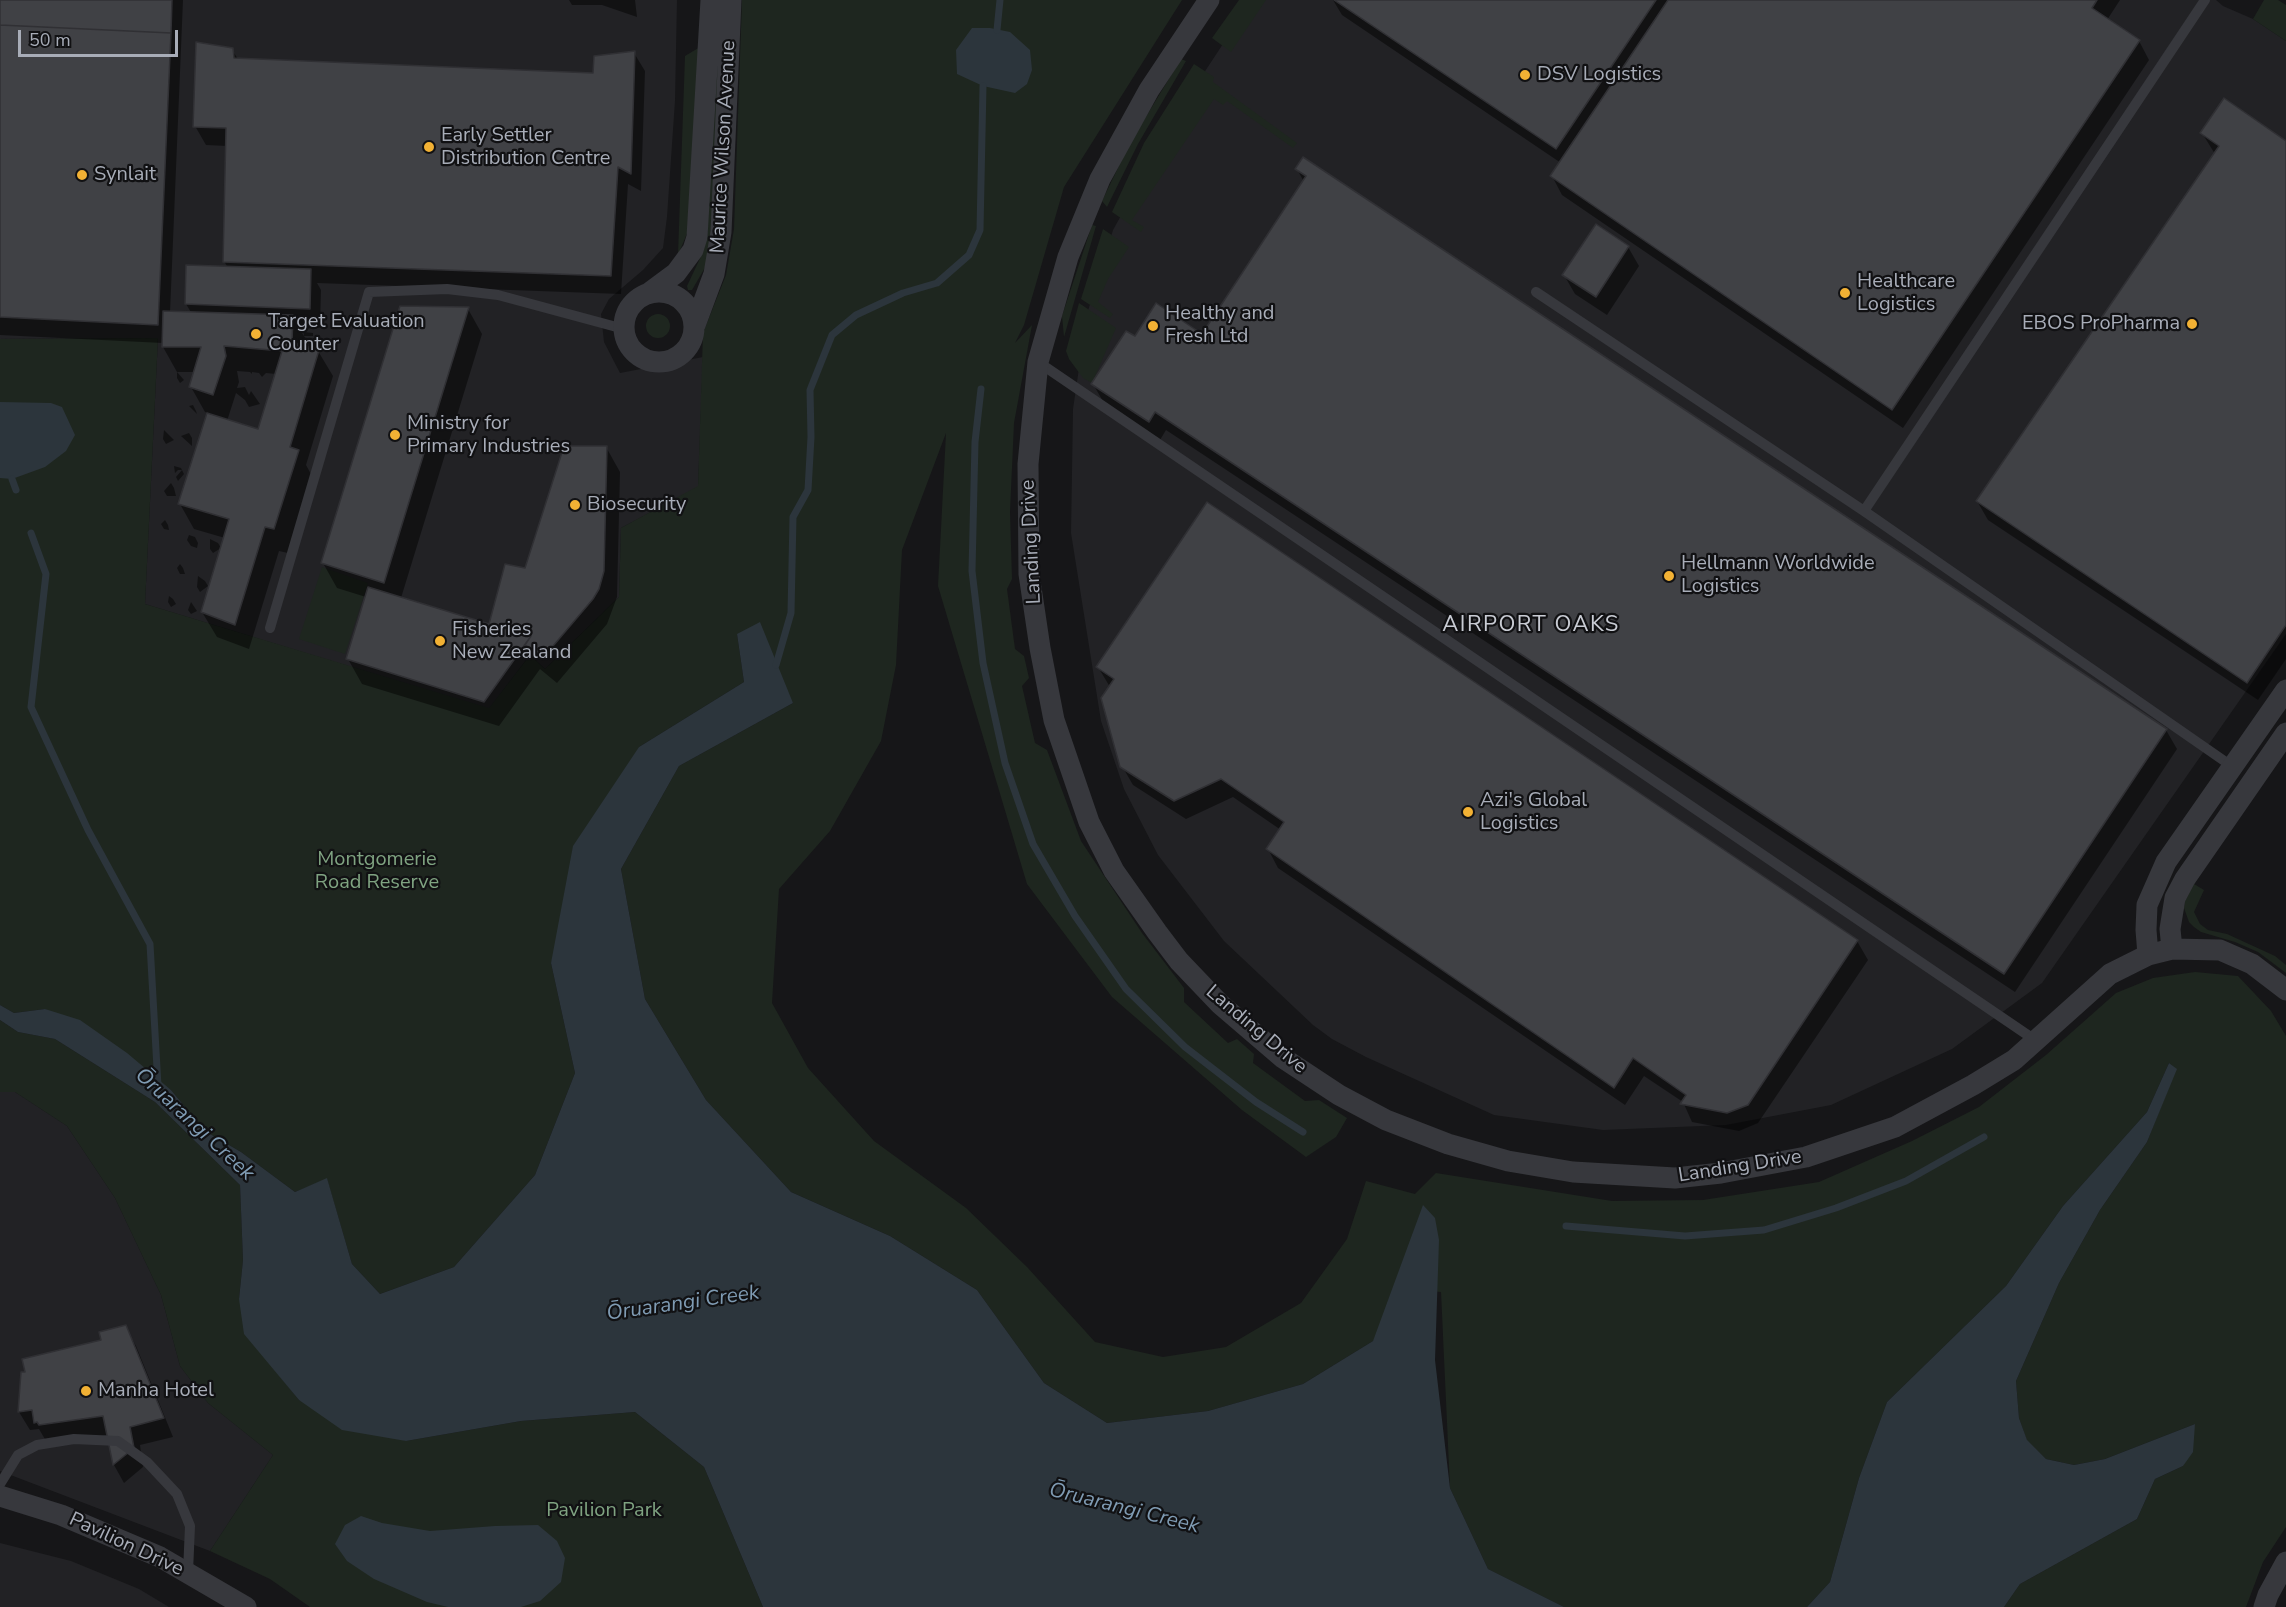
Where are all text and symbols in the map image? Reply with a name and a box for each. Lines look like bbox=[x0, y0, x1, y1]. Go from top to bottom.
scale bar bbox=[21, 18, 182, 56]
text: 50 m bbox=[29, 28, 71, 52]
street label: Maurice Wilson Avenue bbox=[706, 40, 742, 254]
place label: DSV Logistics bbox=[1537, 63, 1661, 87]
marker: DSV Logistics bbox=[1518, 68, 1532, 82]
place label: Early Settler Distribution Centre bbox=[441, 124, 610, 171]
marker: Early Settler Distribution Centre bbox=[422, 140, 436, 154]
place label: Synlait bbox=[94, 163, 156, 187]
marker: Synlait bbox=[75, 168, 89, 182]
place label: Healthcare Logistics bbox=[1857, 270, 1955, 317]
marker: Healthcare Logistics bbox=[1838, 286, 1852, 300]
place label: Healthy and Fresh Ltd bbox=[1165, 302, 1275, 349]
place label: Target Evaluation Counter bbox=[268, 310, 425, 357]
place label: EBOS ProPharma bbox=[2022, 312, 2180, 336]
marker: EBOS ProPharma bbox=[2185, 317, 2199, 331]
marker: Healthy and Fresh Ltd bbox=[1146, 319, 1160, 333]
marker: Target Evaluation Counter bbox=[249, 327, 263, 341]
place label: Ministry for Primary Industries bbox=[407, 412, 570, 459]
marker: Ministry for Primary Industries bbox=[388, 428, 402, 442]
street label: Landing Drive bbox=[1017, 479, 1047, 605]
place label: Biosecurity bbox=[587, 493, 686, 517]
marker: Biosecurity bbox=[568, 498, 582, 512]
place label: Hellmann Worldwide Logistics bbox=[1681, 552, 1875, 599]
marker: Hellmann Worldwide Logistics bbox=[1662, 569, 1676, 583]
district label: AIRPORT OAKS bbox=[1442, 613, 1620, 639]
place label: Fisheries New Zealand bbox=[452, 618, 572, 665]
marker: Fisheries New Zealand bbox=[433, 634, 447, 648]
place label: Azi's Global Logistics bbox=[1480, 789, 1587, 836]
marker: Azi's Global Logistics bbox=[1461, 805, 1475, 819]
park label: Montgomerie Road Reserve bbox=[315, 848, 439, 895]
street label: Landing Drive bbox=[1200, 981, 1312, 1079]
water label: Ōruarangi Creek bbox=[129, 1063, 259, 1187]
street label: Landing Drive bbox=[1677, 1145, 1803, 1189]
water label: Ōruarangi Creek bbox=[605, 1281, 761, 1327]
place label: Manha Hotel bbox=[98, 1379, 214, 1403]
marker: Manha Hotel bbox=[79, 1384, 93, 1398]
water label: Ōruarangi Creek bbox=[1046, 1478, 1202, 1540]
park label: Pavilion Park bbox=[546, 1499, 662, 1523]
street label: Pavilion Drive bbox=[65, 1508, 187, 1582]

